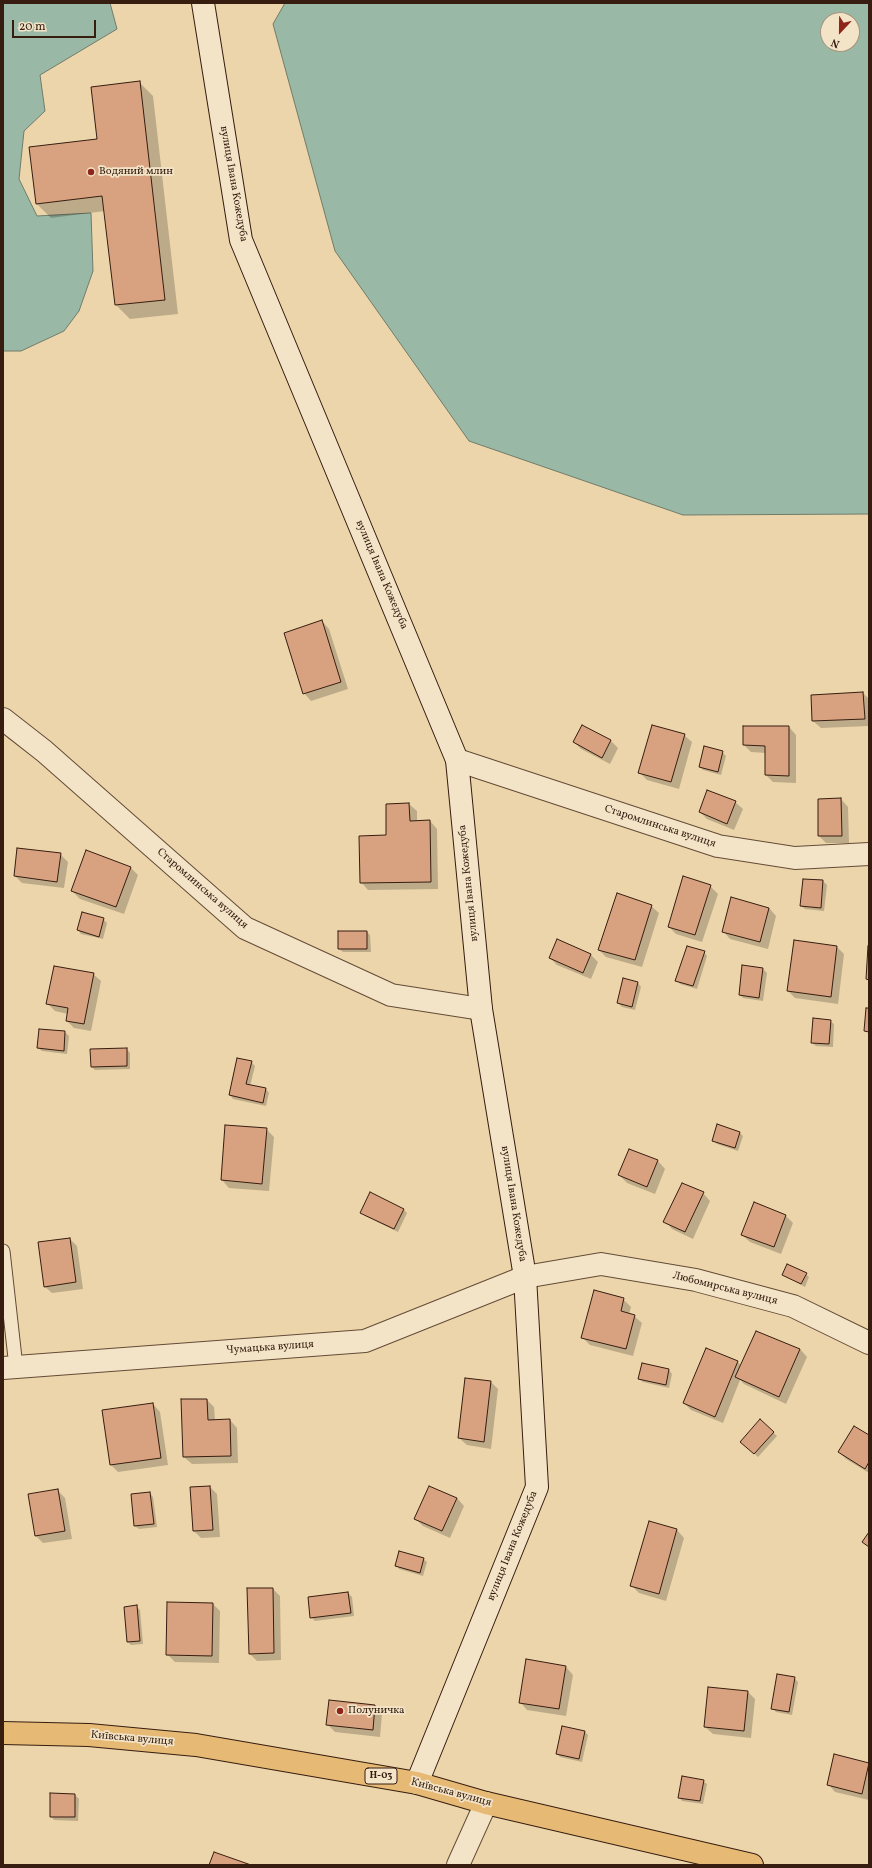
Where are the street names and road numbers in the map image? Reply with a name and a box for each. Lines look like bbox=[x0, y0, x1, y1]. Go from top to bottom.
street label: вулиця Івана Кожедуба bbox=[216, 125, 250, 243]
street label: вулиця Івана Кожедуба bbox=[352, 518, 410, 632]
street label: Старомлинська вулиця bbox=[603, 803, 717, 851]
street label: вулиця Івана Кожедуба bbox=[456, 824, 482, 942]
street label: Старомлинська вулиця bbox=[154, 846, 250, 932]
street label: вулиця Івана Кожедуба bbox=[497, 1145, 529, 1263]
street label: Любомирська вулиця bbox=[671, 1270, 779, 1308]
street label: Чумацька вулиця bbox=[226, 1338, 314, 1358]
street label: вулиця Івана Кожедуба bbox=[485, 1489, 541, 1603]
street label: Київська вулиця bbox=[90, 1729, 174, 1749]
road number: Н-03 bbox=[365, 1768, 397, 1784]
street label: Київська вулиця bbox=[409, 1776, 493, 1810]

